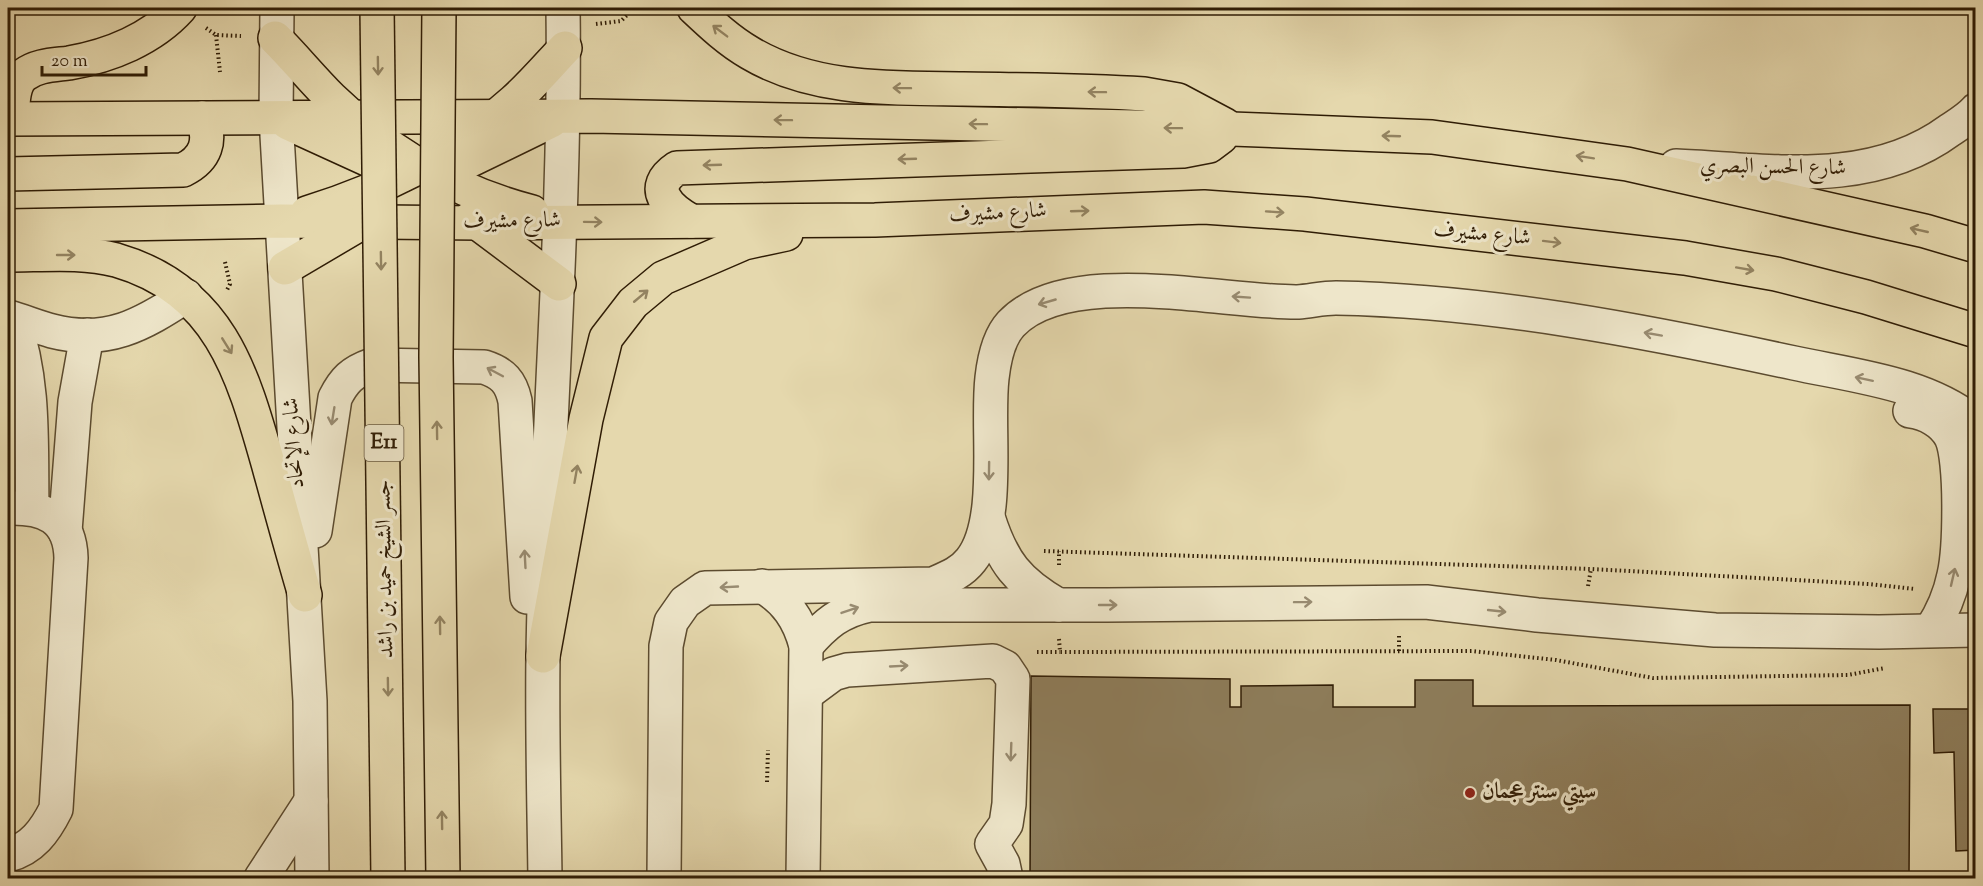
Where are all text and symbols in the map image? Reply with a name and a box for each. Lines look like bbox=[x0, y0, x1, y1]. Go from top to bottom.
one-way arrow bbox=[712, 25, 728, 37]
scale bar bbox=[42, 39, 146, 77]
text: 20 m bbox=[51, 49, 88, 75]
one-way arrow bbox=[372, 55, 384, 75]
one-way arrow bbox=[892, 83, 912, 94]
one-way arrow bbox=[1087, 86, 1107, 97]
one-way arrow bbox=[774, 114, 794, 126]
one-way arrow bbox=[969, 118, 989, 130]
one-way arrow bbox=[1164, 122, 1184, 133]
one-way arrow bbox=[1382, 130, 1402, 141]
street label: شارع الحسن البصري bbox=[1700, 151, 1846, 185]
one-way arrow bbox=[1576, 152, 1595, 163]
one-way arrow bbox=[897, 154, 917, 165]
one-way arrow bbox=[702, 160, 722, 171]
street label: شارع مشيرف bbox=[948, 195, 1048, 233]
street label: شارع مشيرف bbox=[463, 205, 561, 239]
one-way arrow bbox=[1070, 205, 1090, 216]
one-way arrow bbox=[1264, 207, 1284, 218]
street label: شارع مشيرف bbox=[1432, 215, 1532, 255]
one-way arrow bbox=[582, 216, 602, 227]
one-way arrow bbox=[1910, 223, 1929, 235]
one-way arrow bbox=[1542, 236, 1562, 247]
one-way arrow bbox=[55, 249, 75, 261]
one-way arrow bbox=[375, 250, 387, 270]
one-way arrow bbox=[1735, 264, 1755, 275]
one-way arrow bbox=[633, 289, 649, 302]
one-way arrow bbox=[1231, 292, 1251, 303]
one-way arrow bbox=[1038, 297, 1057, 308]
one-way arrow bbox=[1643, 329, 1663, 340]
one-way arrow bbox=[221, 337, 233, 354]
one-way arrow bbox=[487, 366, 505, 377]
one-way arrow bbox=[1855, 372, 1874, 384]
street label: شارع الإتحاد bbox=[276, 397, 314, 489]
one-way arrow bbox=[327, 405, 338, 425]
one-way arrow bbox=[431, 421, 443, 441]
road number: E11 bbox=[364, 425, 404, 461]
one-way arrow bbox=[983, 461, 995, 481]
one-way arrow bbox=[571, 465, 582, 485]
street label: جسر الشيخ حميد بن راشد bbox=[368, 479, 405, 659]
one-way arrow bbox=[519, 549, 530, 569]
one-way arrow bbox=[1948, 567, 1960, 586]
one-way arrow bbox=[720, 582, 740, 593]
one-way arrow bbox=[1292, 596, 1312, 608]
one-way arrow bbox=[1097, 599, 1117, 611]
one-way arrow bbox=[841, 604, 860, 615]
one-way arrow bbox=[1486, 605, 1506, 616]
one-way arrow bbox=[434, 616, 446, 636]
one-way arrow bbox=[889, 661, 909, 672]
one-way arrow bbox=[382, 676, 393, 696]
one-way arrow bbox=[1005, 742, 1017, 762]
place label: سيتي سنتر عجمان bbox=[1482, 777, 1596, 811]
marker: سيتي سنتر عجمان bbox=[1463, 786, 1477, 800]
one-way arrow bbox=[437, 811, 448, 831]

